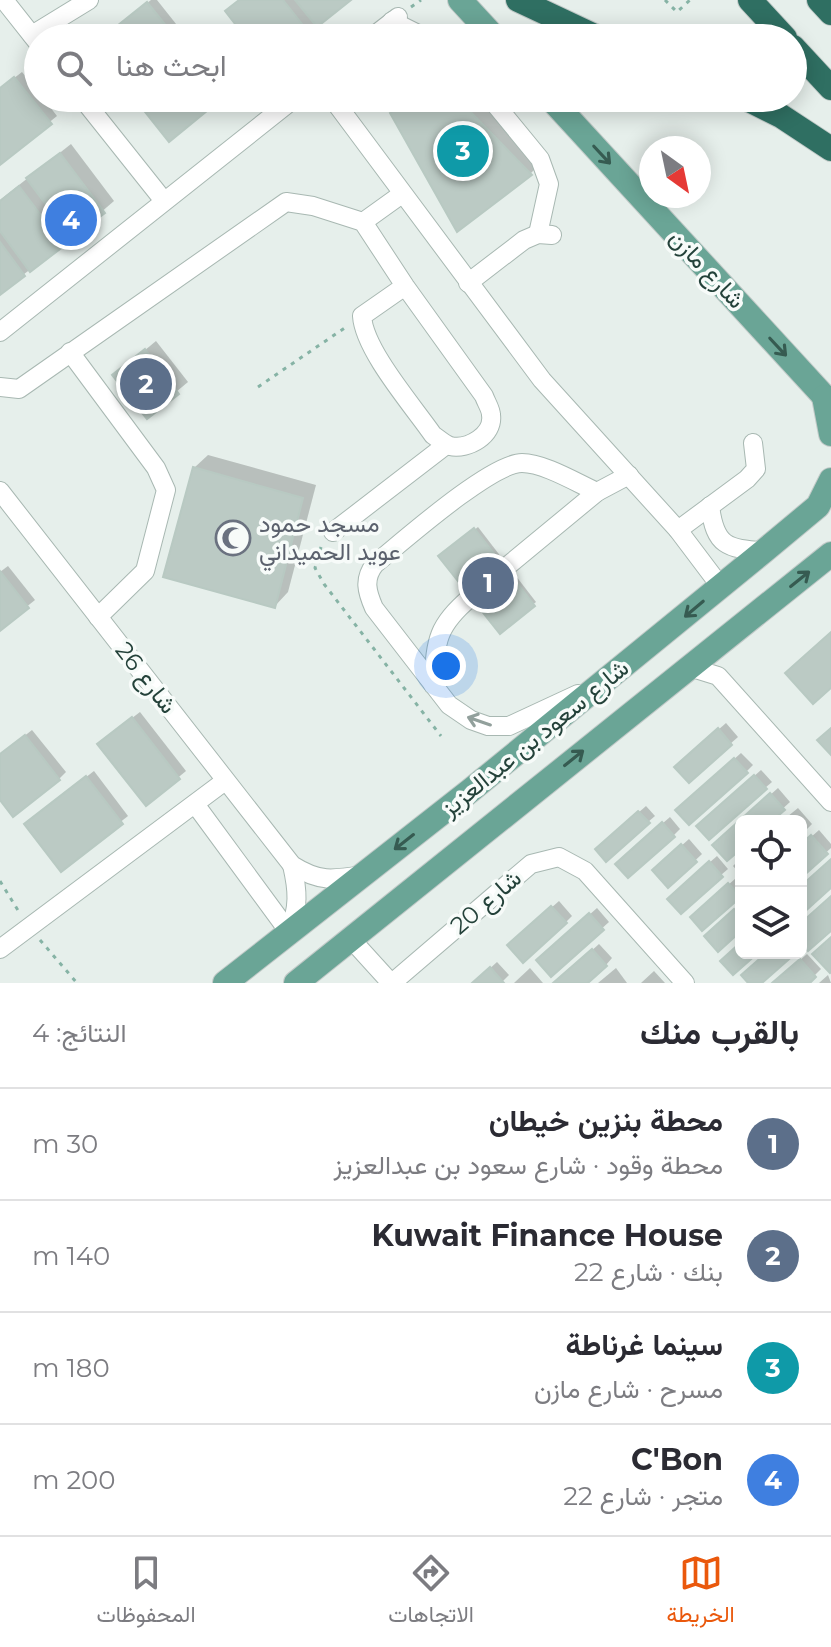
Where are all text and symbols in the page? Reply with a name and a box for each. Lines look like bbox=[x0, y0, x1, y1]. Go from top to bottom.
search box bbox=[24, 24, 807, 112]
icon: search bbox=[52, 46, 96, 90]
text: ابحث هنا bbox=[116, 47, 227, 84]
pin: 3 bbox=[437, 121, 489, 181]
north arrow bbox=[639, 136, 711, 208]
one-way arrow bbox=[593, 145, 611, 165]
pin: 4 bbox=[45, 190, 97, 250]
street label: شارع مازن bbox=[662, 223, 751, 316]
one-way arrow bbox=[769, 337, 788, 357]
pin: 2 bbox=[120, 354, 172, 414]
place label: مسجد حمود عويد الحميداني bbox=[259, 509, 401, 571]
mosque icon: مسجد حمود عويد الحميداني bbox=[214, 519, 252, 557]
pin: 1 bbox=[462, 553, 514, 613]
one-way arrow bbox=[789, 570, 810, 588]
one-way arrow bbox=[684, 600, 705, 618]
street label: شارع 26 bbox=[108, 636, 183, 720]
your location bbox=[426, 646, 466, 686]
street label: شارع سعود بن عبدالعزيز bbox=[434, 653, 636, 824]
one-way arrow bbox=[467, 713, 492, 728]
one-way arrow bbox=[563, 750, 584, 767]
map controls bbox=[735, 815, 807, 959]
button: locate bbox=[735, 815, 807, 887]
one-way arrow bbox=[394, 834, 415, 851]
street label: شارع 20 bbox=[444, 863, 528, 942]
button: layers bbox=[735, 887, 807, 959]
text: بالقرب منك bbox=[640, 1011, 799, 1053]
text: النتائج: 4 bbox=[32, 1017, 126, 1049]
text: محطة بنزين خيطان bbox=[489, 1102, 723, 1139]
text: 30 m bbox=[32, 1128, 98, 1160]
text: 1 bbox=[768, 1128, 778, 1160]
text: محطة وقود · شارع سعود بن عبدالعزيز bbox=[334, 1149, 723, 1181]
text: Kuwait Finance House bbox=[372, 1217, 723, 1254]
text: 140 m bbox=[32, 1240, 110, 1272]
text: 2 bbox=[765, 1240, 781, 1272]
text: بنك · شارع 22 bbox=[574, 1256, 723, 1288]
text: سينما غرناطة bbox=[565, 1326, 723, 1363]
text: 180 m bbox=[32, 1352, 110, 1384]
text: 3 bbox=[765, 1352, 781, 1384]
text: مسرح · شارع مازن bbox=[534, 1373, 723, 1405]
text: C'Bon bbox=[631, 1441, 723, 1478]
text: 200 m bbox=[32, 1464, 116, 1496]
text: 4 bbox=[764, 1464, 782, 1496]
text: متجر · شارع 22 bbox=[563, 1480, 723, 1512]
tab: المحفوظات bbox=[96, 1551, 196, 1634]
tab: الاتجاهات bbox=[388, 1551, 474, 1634]
tab: الخريطة bbox=[667, 1551, 735, 1634]

